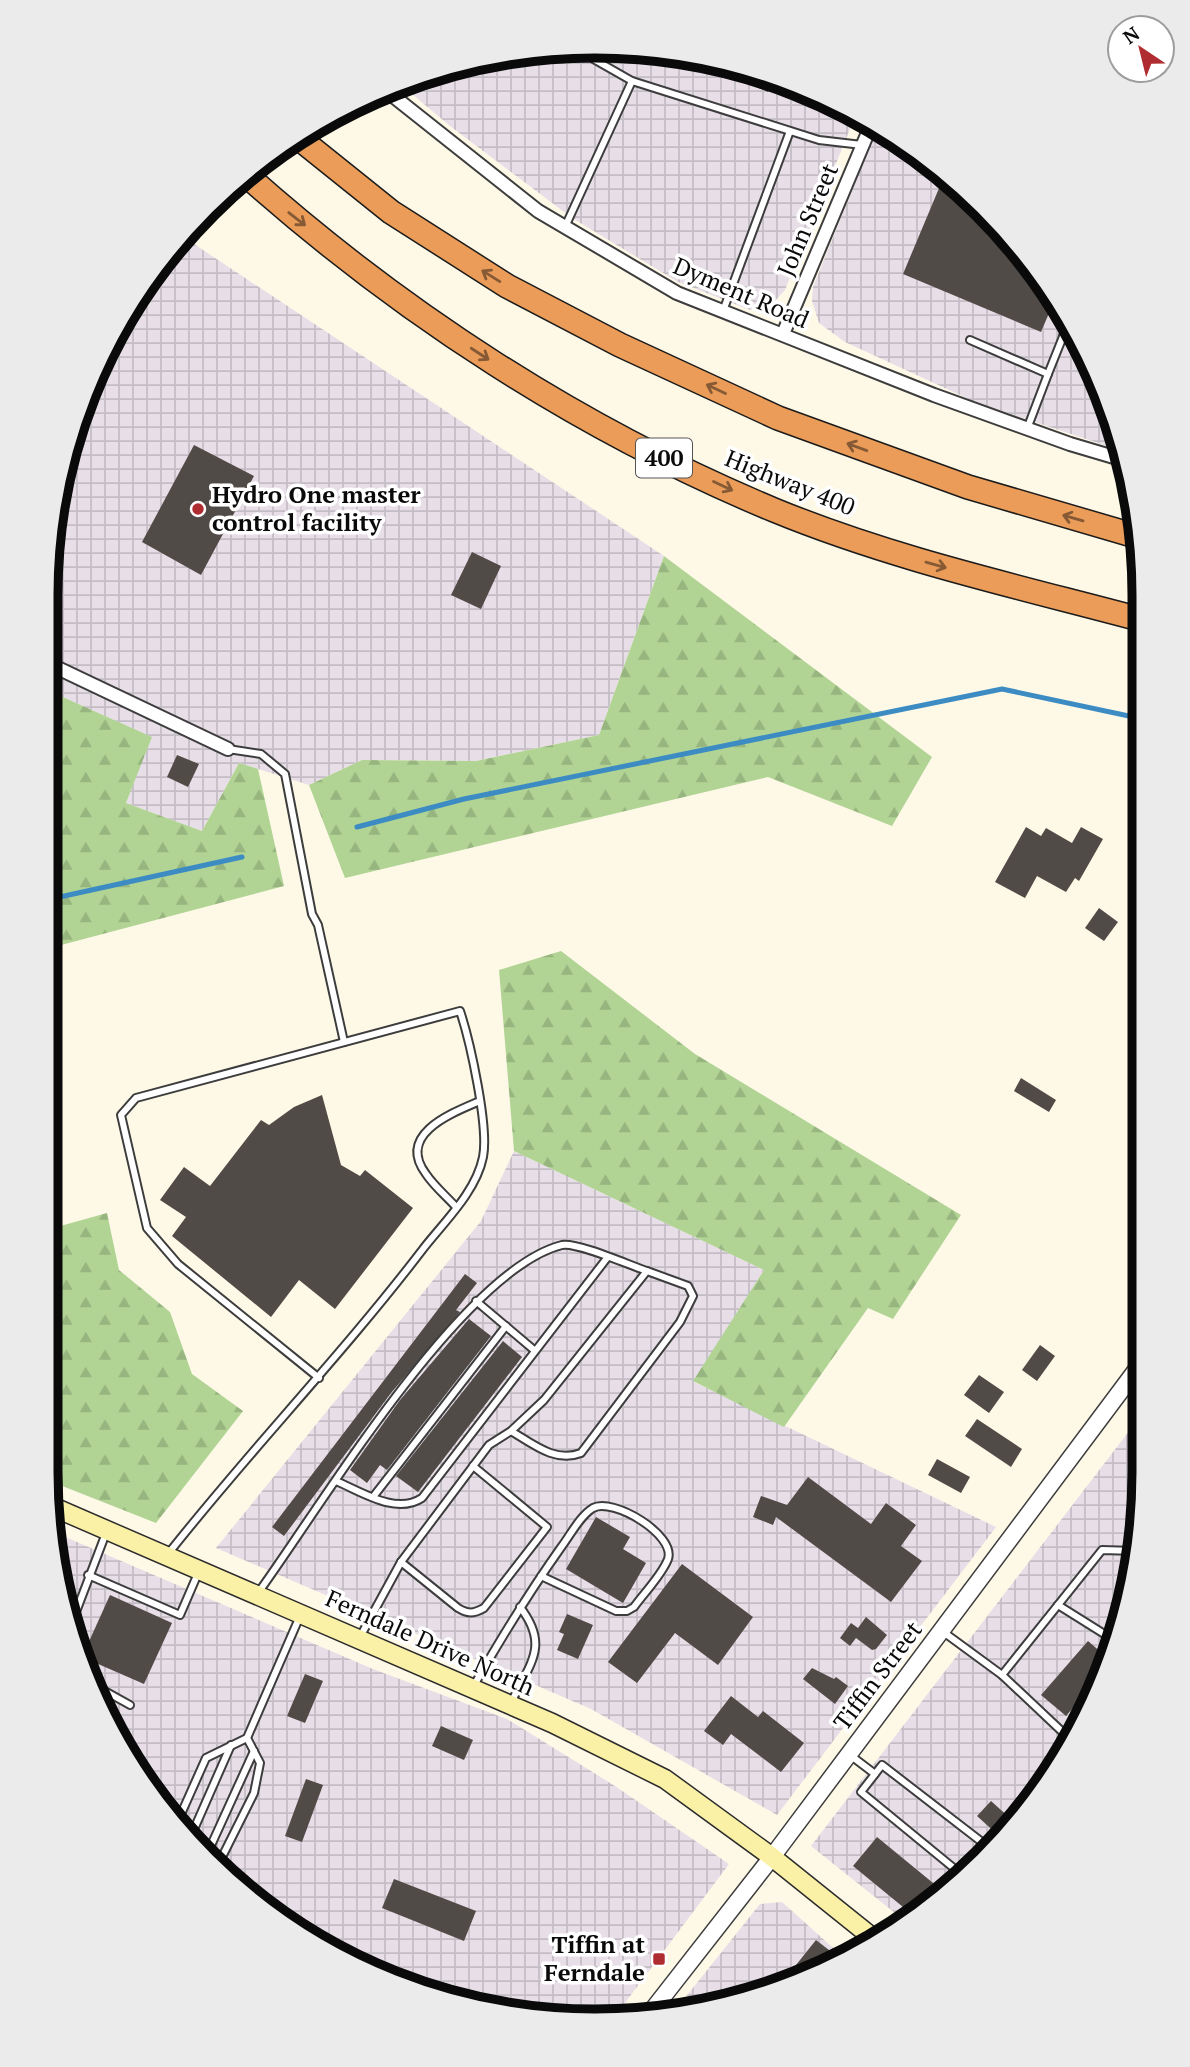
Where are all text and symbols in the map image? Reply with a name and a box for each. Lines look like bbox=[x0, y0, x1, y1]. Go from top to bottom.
north arrow bbox=[1106, 14, 1176, 84]
text: N bbox=[1118, 20, 1145, 49]
street label: John Street bbox=[769, 158, 845, 281]
one-way arrow bbox=[288, 211, 306, 226]
street label: Dyment Road bbox=[669, 249, 814, 335]
one-way arrow bbox=[482, 268, 502, 282]
one-way arrow bbox=[470, 346, 489, 361]
one-way arrow bbox=[706, 382, 727, 396]
road number: 400 bbox=[636, 438, 692, 478]
one-way arrow bbox=[847, 440, 869, 452]
street label: Highway 400 bbox=[721, 442, 860, 523]
place label: Hydro One master control facility bbox=[212, 478, 421, 538]
one-way arrow bbox=[712, 479, 733, 493]
marker: Hydro One master control facility bbox=[190, 501, 206, 517]
one-way arrow bbox=[1063, 510, 1085, 523]
one-way arrow bbox=[925, 559, 947, 572]
street label: Ferndale Drive North bbox=[321, 1582, 540, 1703]
street label: Tiffin Street bbox=[826, 1614, 929, 1736]
place label: Tiffin at Ferndale bbox=[544, 1928, 645, 1988]
marker: Tiffin at Ferndale bbox=[651, 1951, 667, 1967]

